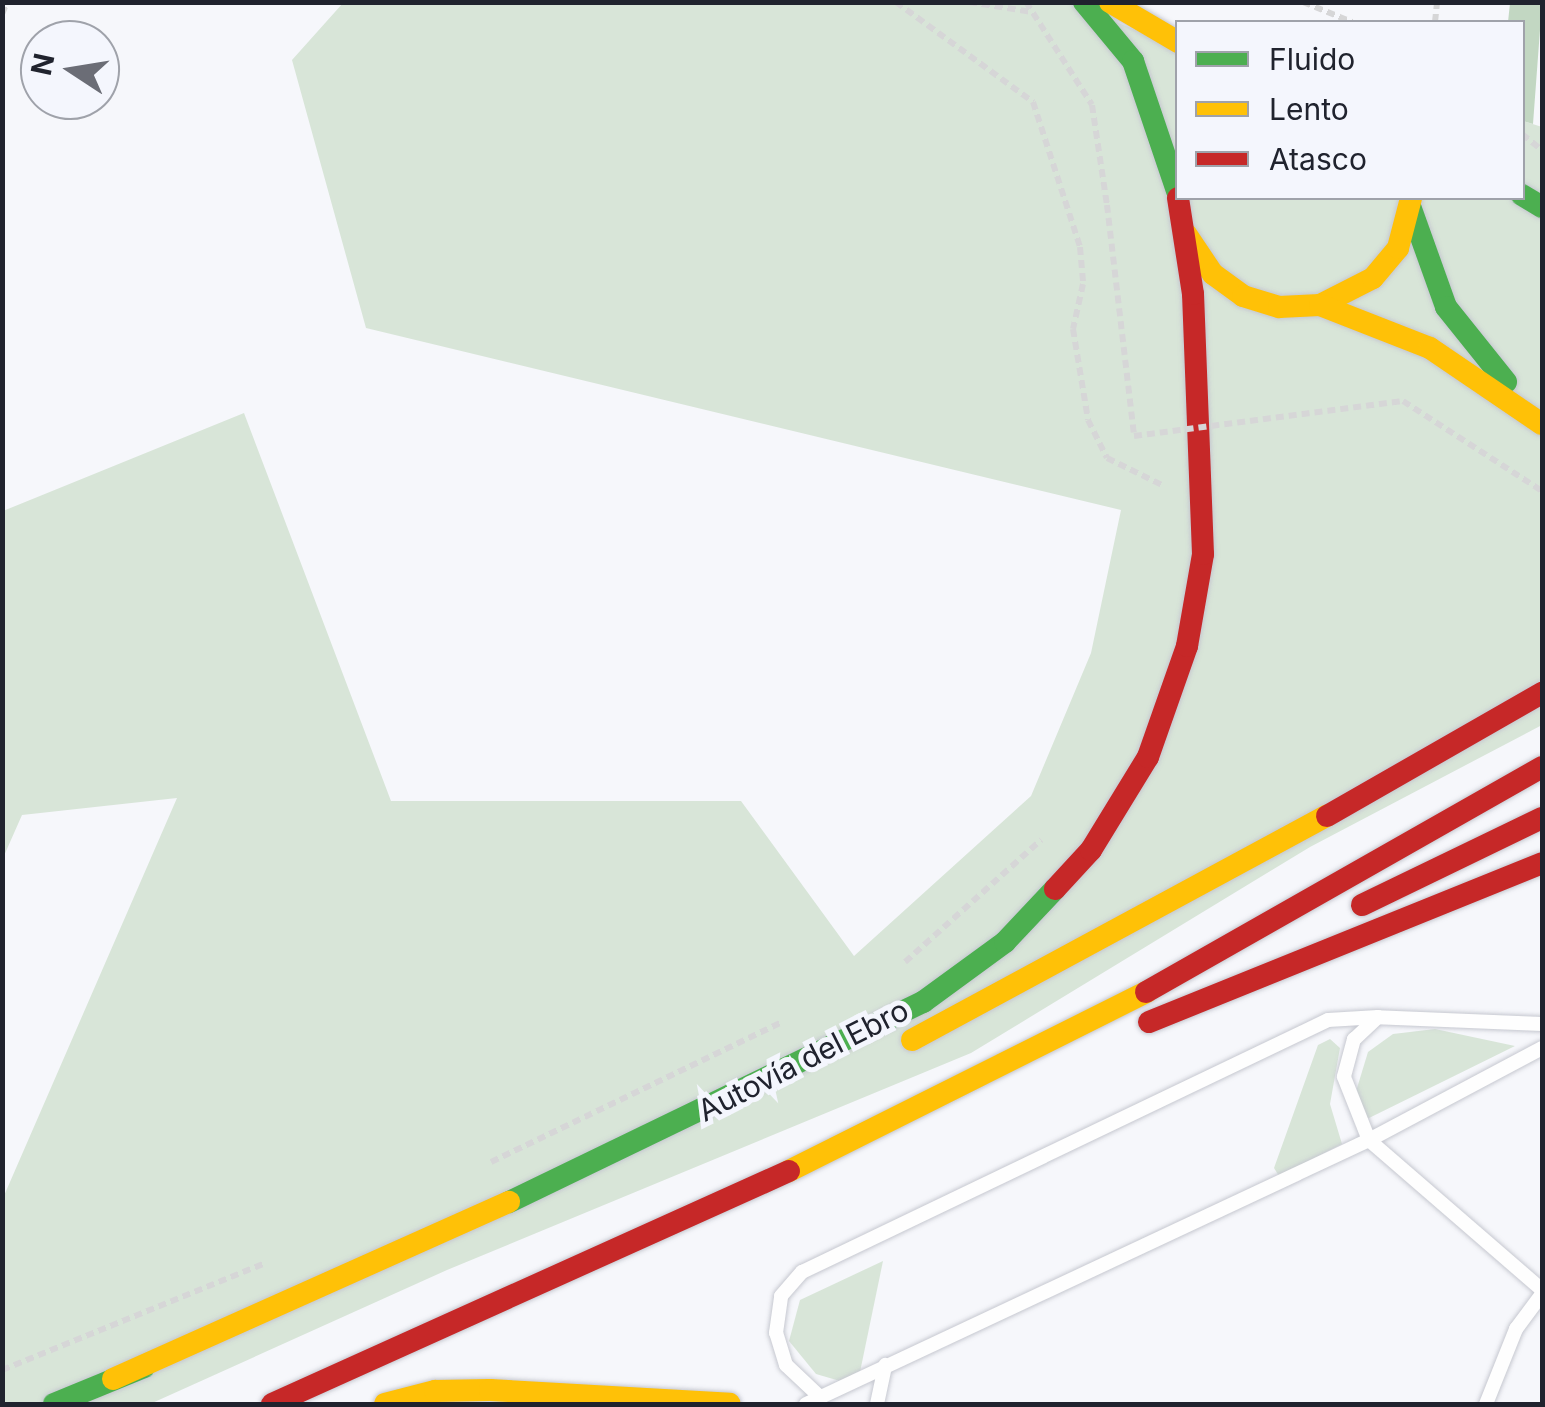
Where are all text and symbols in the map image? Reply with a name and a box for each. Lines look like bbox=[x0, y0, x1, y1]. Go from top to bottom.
north arrow bbox=[20, 20, 120, 120]
legend bbox=[1175, 20, 1525, 200]
text: Fluido bbox=[1269, 41, 1355, 77]
text: N bbox=[24, 50, 61, 78]
text: Lento bbox=[1269, 91, 1349, 127]
text: Atasco bbox=[1269, 141, 1367, 177]
street label: Autovía del Ebro bbox=[692, 991, 914, 1129]

